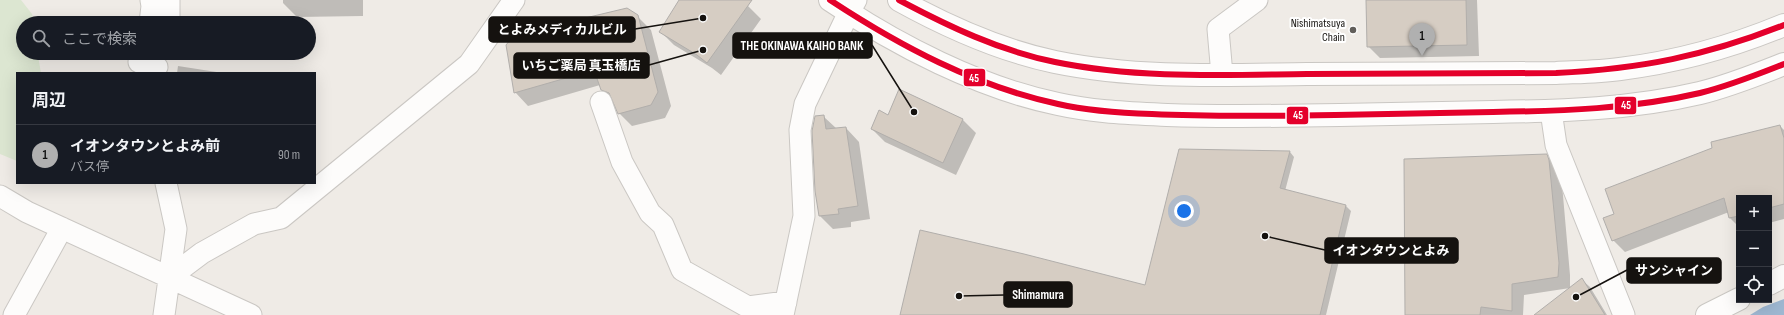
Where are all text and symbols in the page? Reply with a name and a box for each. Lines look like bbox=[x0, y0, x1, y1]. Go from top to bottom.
search box bbox=[16, 16, 316, 60]
place label: Nishimatsuya Chain bbox=[1291, 16, 1345, 45]
callout: とよみメディカルビル bbox=[489, 17, 635, 42]
text: とよみメディカルビル bbox=[497, 22, 627, 38]
pin: 1 bbox=[1409, 23, 1435, 56]
marker: Nishimatsuya Chain bbox=[1348, 25, 1358, 35]
icon: search bbox=[30, 27, 52, 49]
text: ここで検索 bbox=[62, 30, 137, 49]
callout: THE OKINAWA KAIHO BANK bbox=[733, 33, 872, 58]
text: THE OKINAWA KAIHO BANK bbox=[741, 38, 864, 54]
callout: いちご薬局 真玉橋店 bbox=[514, 53, 649, 78]
text: いちご薬局 真玉橋店 bbox=[521, 58, 641, 74]
line badge: 45 bbox=[963, 68, 986, 87]
text: 45 bbox=[969, 72, 979, 85]
text: 周辺 bbox=[32, 91, 66, 111]
line badge: 45 bbox=[1614, 96, 1637, 115]
text: 45 bbox=[1621, 99, 1631, 112]
line badge: 45 bbox=[1286, 106, 1309, 125]
text: 45 bbox=[1293, 109, 1303, 122]
text: イオンタウンとよみ前 bbox=[70, 137, 220, 156]
text: 1 bbox=[42, 147, 48, 163]
text: 90 m bbox=[278, 147, 300, 163]
text: バス停 bbox=[70, 159, 109, 175]
map controls bbox=[1736, 195, 1772, 303]
button: + bbox=[1736, 195, 1772, 231]
your location bbox=[1174, 201, 1194, 221]
button: − bbox=[1736, 231, 1772, 267]
callout: イオンタウンとよみ bbox=[1325, 238, 1458, 263]
text: イオンタウンとよみ bbox=[1332, 243, 1450, 259]
callout: サンシャイン bbox=[1627, 258, 1721, 283]
text: サンシャイン bbox=[1635, 263, 1713, 279]
button: locate bbox=[1736, 267, 1772, 303]
callout: Shimamura bbox=[1004, 282, 1072, 307]
text: Shimamura bbox=[1012, 287, 1064, 303]

